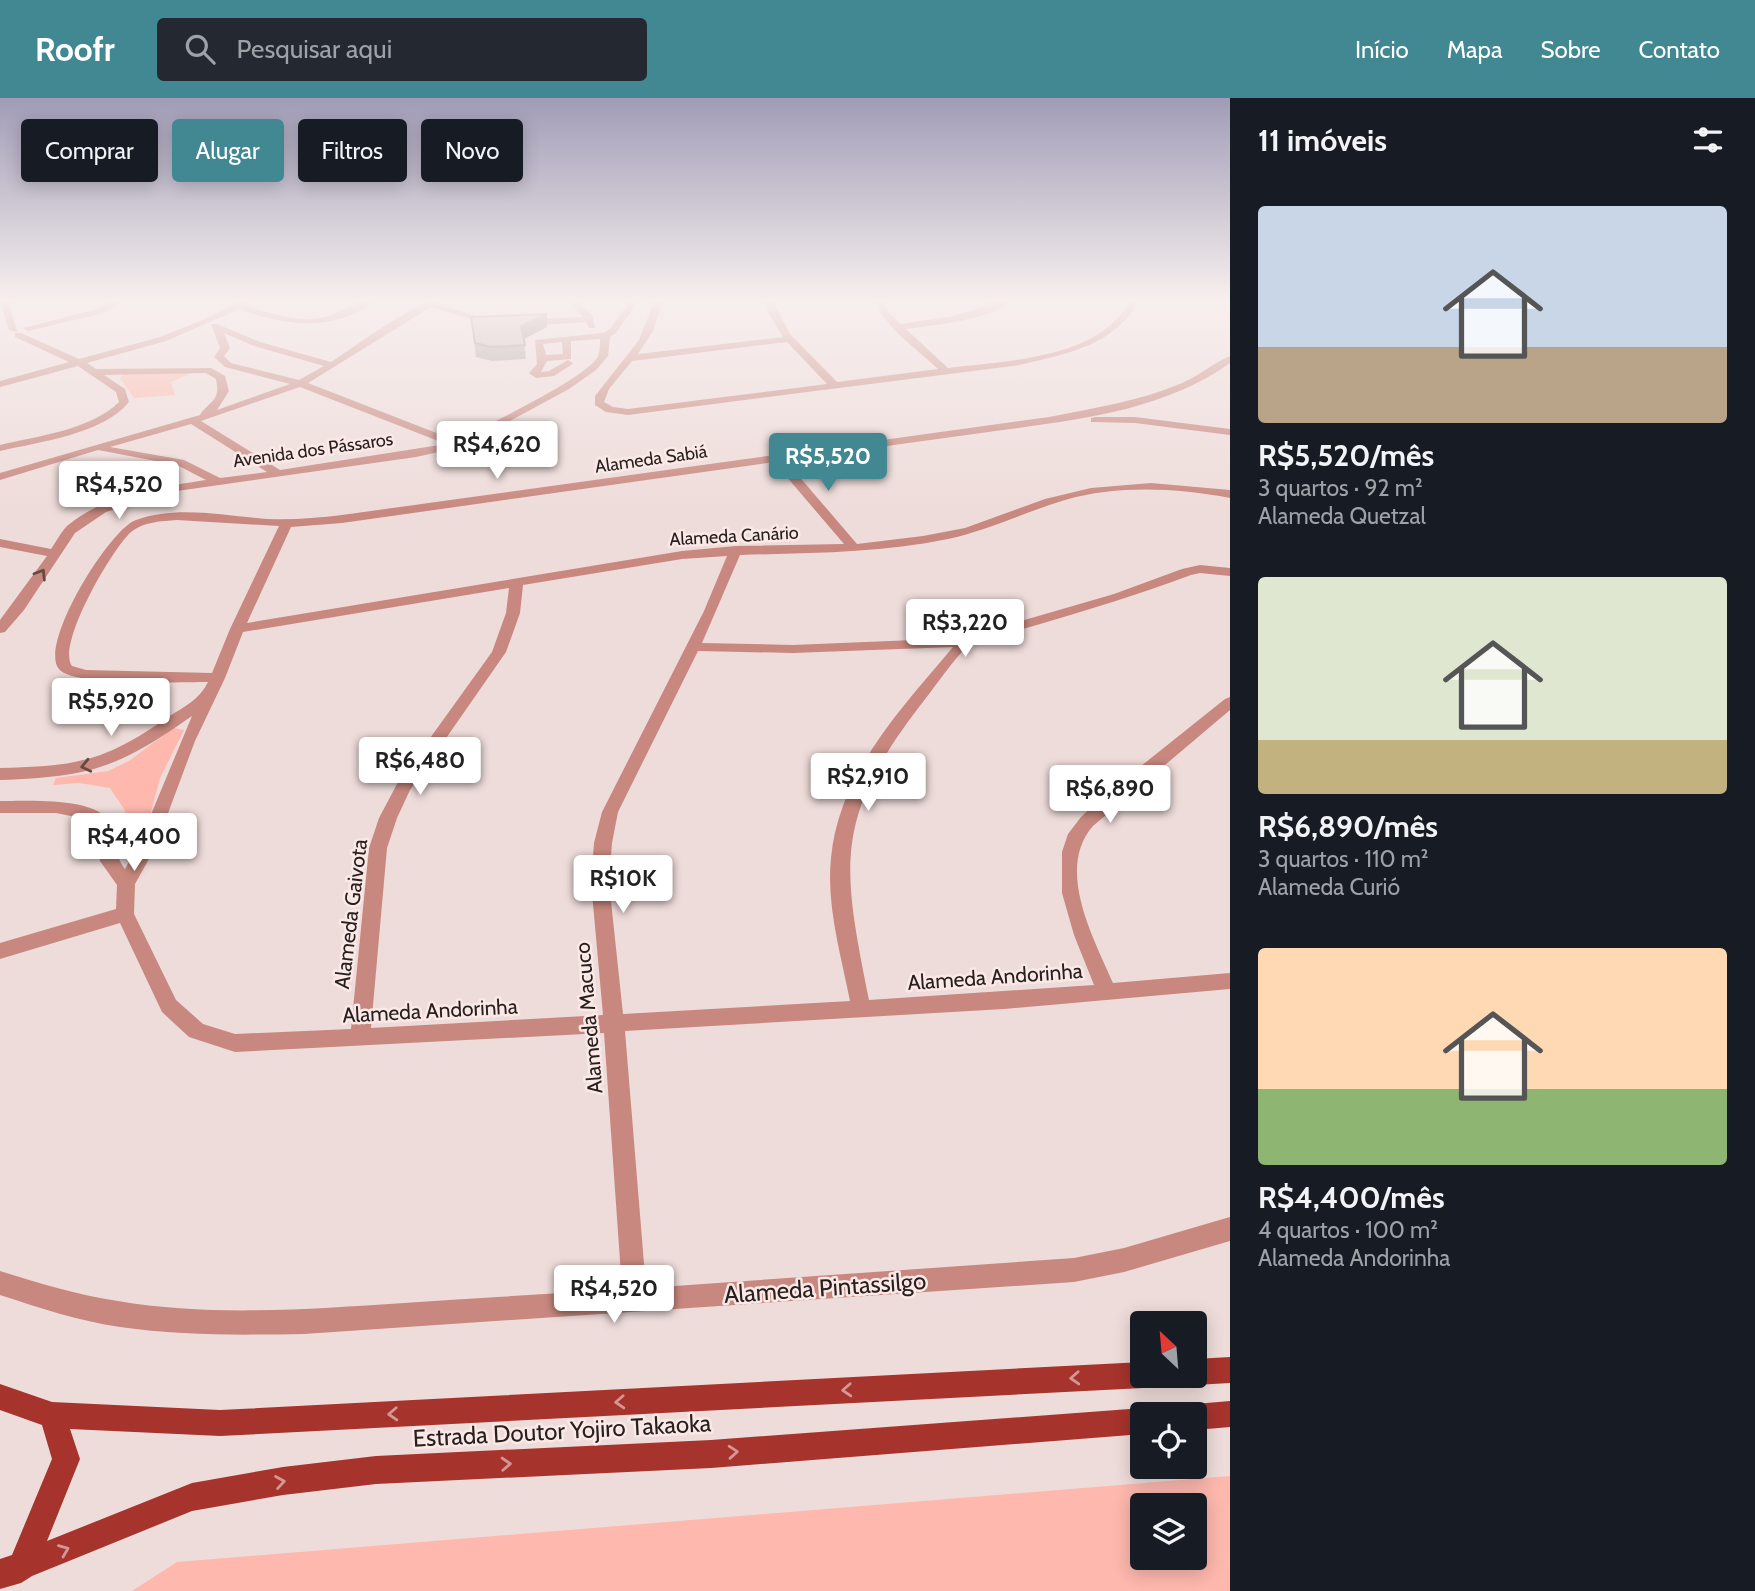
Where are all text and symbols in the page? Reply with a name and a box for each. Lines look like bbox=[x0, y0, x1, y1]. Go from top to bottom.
search box bbox=[157, 18, 647, 81]
text: Roofr bbox=[35, 29, 115, 69]
icon: search bbox=[181, 30, 219, 68]
text: Pesquisar aqui bbox=[237, 33, 392, 65]
text: Início bbox=[1355, 35, 1409, 64]
text: Mapa bbox=[1447, 35, 1502, 64]
text: Sobre bbox=[1540, 35, 1601, 64]
text: Contato bbox=[1639, 35, 1720, 64]
chip: Comprar bbox=[21, 119, 158, 182]
chip: Alugar bbox=[172, 119, 284, 182]
chip: Filtros bbox=[298, 119, 407, 182]
chip: Novo bbox=[421, 119, 523, 182]
icon: filters bbox=[1689, 121, 1727, 159]
text: 11 imóveis bbox=[1258, 122, 1387, 159]
icon: home bbox=[1430, 251, 1556, 377]
pin: R$4,620 bbox=[432, 422, 562, 481]
street label: Avenida dos Pássaros bbox=[232, 428, 394, 472]
text: R$4,620 bbox=[453, 430, 541, 458]
pin: R$5,520 bbox=[763, 434, 893, 493]
text: R$5,520/mês bbox=[1258, 437, 1434, 474]
street label: Alameda Sabiá bbox=[593, 440, 709, 478]
text: R$5,520 bbox=[785, 442, 871, 470]
pin: R$4,520 bbox=[54, 462, 184, 521]
text: R$4,520 bbox=[75, 470, 163, 498]
text: 3 quartos · 92 m² bbox=[1258, 474, 1423, 502]
text: Alameda Quetzal bbox=[1258, 502, 1426, 530]
street label: Alameda Canário bbox=[669, 522, 799, 550]
one-way arrow bbox=[33, 569, 46, 582]
pin: R$3,220 bbox=[900, 600, 1030, 659]
text: R$3,220 bbox=[922, 608, 1008, 636]
icon: home bbox=[1430, 622, 1556, 748]
pin: R$5,920 bbox=[46, 678, 176, 738]
text: R$5,920 bbox=[68, 687, 154, 715]
pin: R$6,480 bbox=[355, 738, 485, 797]
text: R$6,480 bbox=[375, 746, 465, 774]
pin: R$2,910 bbox=[803, 754, 933, 813]
one-way arrow bbox=[81, 758, 93, 773]
text: R$2,910 bbox=[827, 762, 909, 790]
pin: R$6,890 bbox=[1045, 766, 1175, 825]
text: R$6,890 bbox=[1065, 774, 1155, 802]
text: R$6,890/mês bbox=[1258, 808, 1438, 845]
pin: R$4,400 bbox=[69, 814, 199, 873]
text: R$4,400 bbox=[87, 822, 181, 850]
street label: Alameda Gaivota bbox=[329, 838, 372, 990]
text: 3 quartos · 110 m² bbox=[1258, 845, 1428, 873]
pin: R$10K bbox=[574, 856, 672, 915]
text: R$10K bbox=[590, 864, 656, 892]
text: Alameda Curió bbox=[1258, 873, 1400, 901]
street label: Alameda Macuco bbox=[569, 941, 608, 1095]
street label: Alameda Andorinha bbox=[906, 958, 1083, 995]
street label: Alameda Andorinha bbox=[342, 993, 518, 1028]
icon: home bbox=[1430, 993, 1556, 1119]
text: R$4,400/mês bbox=[1258, 1179, 1445, 1216]
text: 4 quartos · 100 m² bbox=[1258, 1216, 1438, 1244]
text: Alameda Andorinha bbox=[1258, 1244, 1450, 1272]
pin: R$4,520 bbox=[549, 1266, 679, 1325]
street label: Alameda Pintassilgo bbox=[723, 1266, 927, 1309]
text: R$4,520 bbox=[570, 1274, 658, 1302]
north arrow bbox=[1130, 1311, 1208, 1388]
map controls bbox=[1130, 1311, 1207, 1570]
one-way arrow bbox=[1069, 1371, 1080, 1386]
one-way arrow bbox=[842, 1383, 853, 1398]
one-way arrow bbox=[614, 1394, 625, 1409]
button: locate bbox=[1130, 1402, 1207, 1479]
one-way arrow bbox=[387, 1406, 398, 1421]
street label: Estrada Doutor Yojiro Takaoka bbox=[412, 1408, 712, 1453]
one-way arrow bbox=[728, 1445, 739, 1460]
one-way arrow bbox=[501, 1457, 512, 1472]
one-way arrow bbox=[274, 1475, 285, 1490]
button: layers bbox=[1130, 1493, 1207, 1570]
one-way arrow bbox=[57, 1545, 69, 1559]

